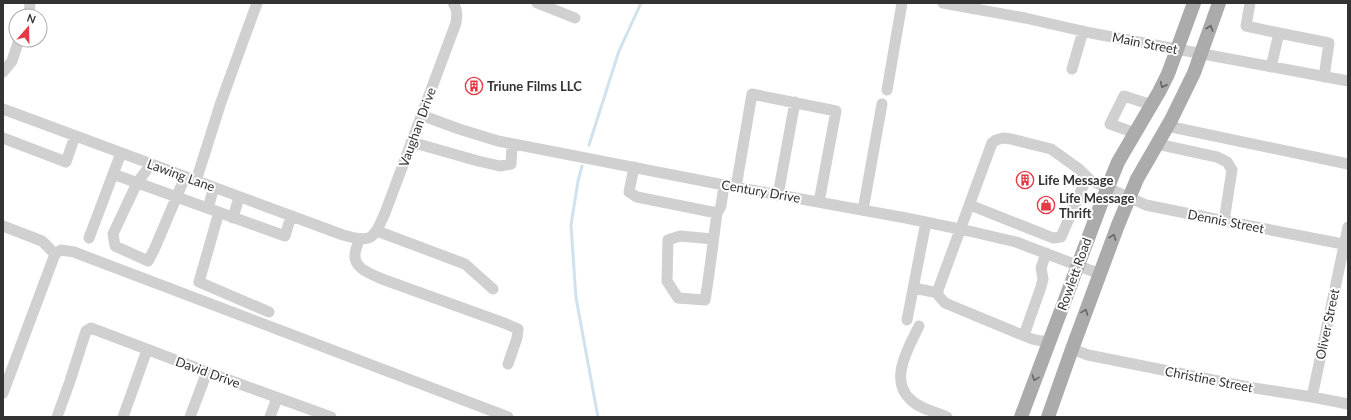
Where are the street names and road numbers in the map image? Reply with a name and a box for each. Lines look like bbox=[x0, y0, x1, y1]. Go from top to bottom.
street label: Main Street bbox=[1111, 29, 1179, 57]
street label: Vaughan Drive bbox=[395, 85, 439, 169]
street label: Lawing Lane bbox=[145, 155, 217, 195]
street label: Century Drive bbox=[720, 176, 802, 206]
street label: Dennis Street bbox=[1186, 206, 1266, 236]
street label: Rowlett Road bbox=[1053, 235, 1095, 313]
street label: Oliver Street bbox=[1312, 287, 1342, 361]
street label: David Drive bbox=[174, 353, 243, 391]
street label: Christine Street bbox=[1164, 363, 1255, 395]

